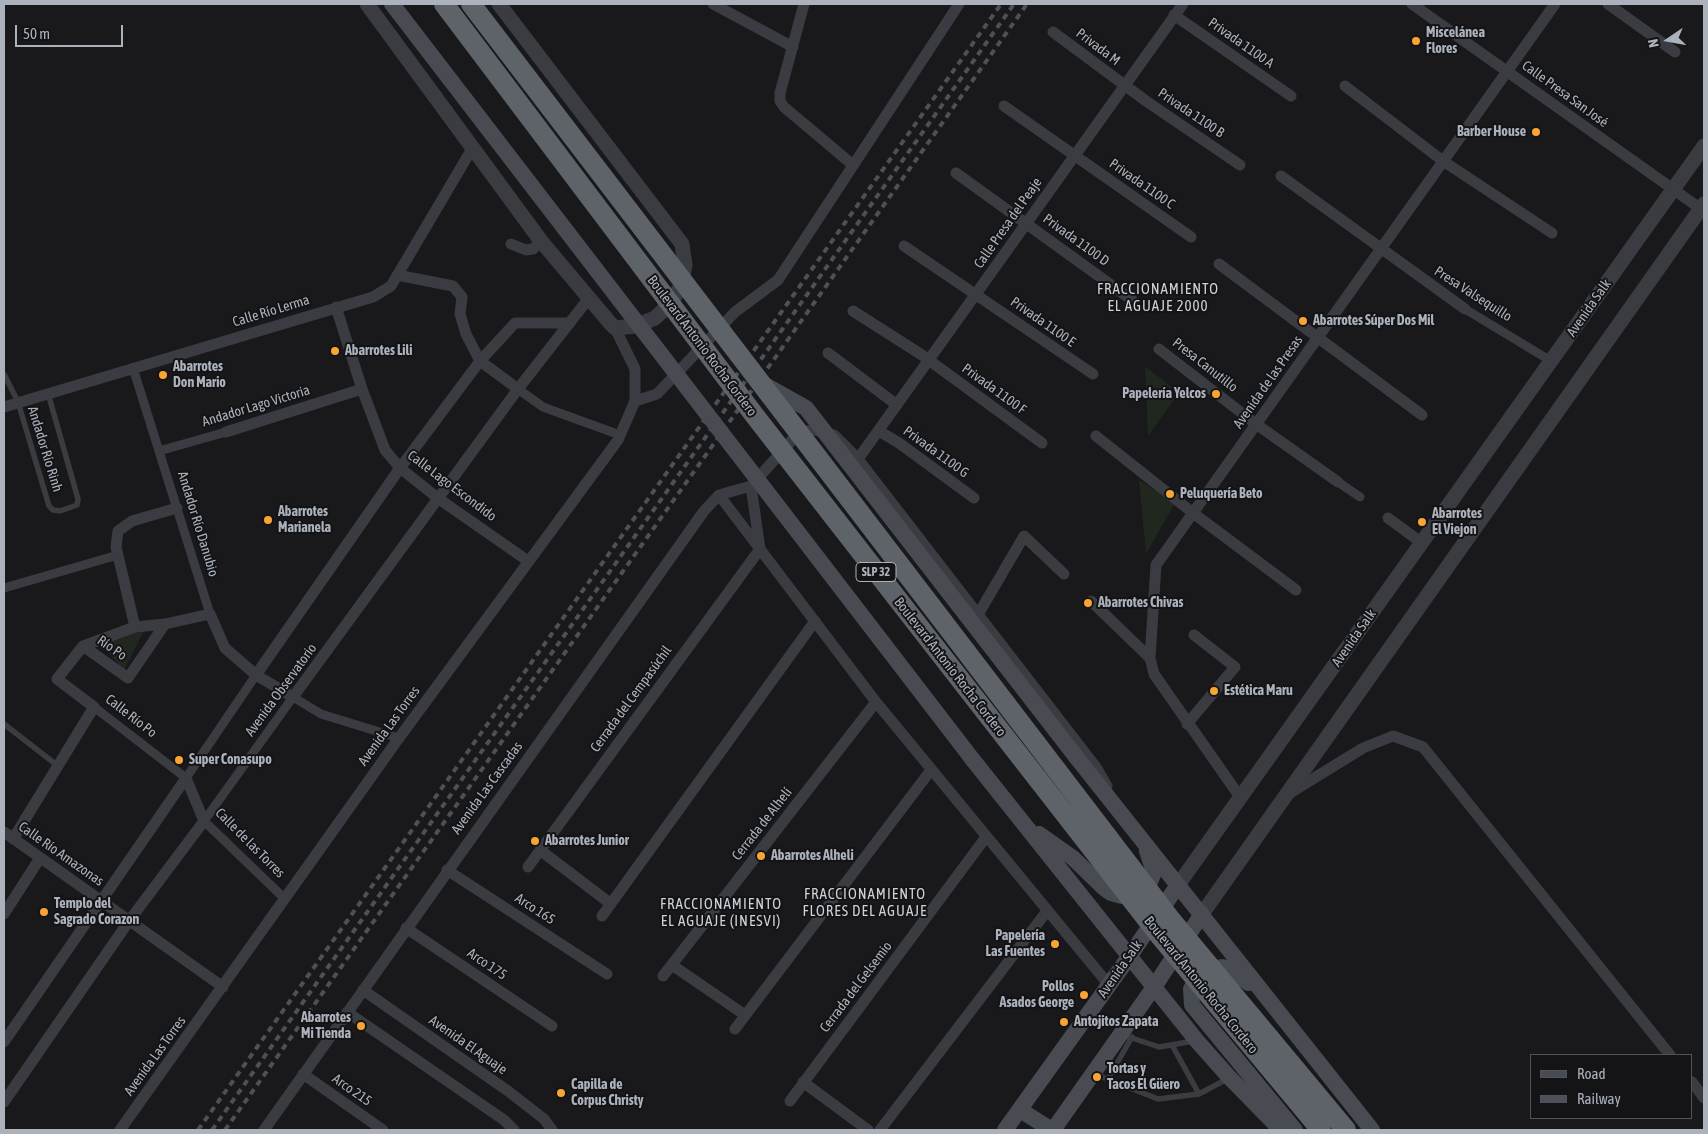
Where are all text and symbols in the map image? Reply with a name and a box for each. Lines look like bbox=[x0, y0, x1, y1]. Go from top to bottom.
street label: Privada 1100 A bbox=[1205, 14, 1277, 72]
scale bar bbox=[18, 15, 125, 47]
north arrow bbox=[1643, 15, 1693, 65]
text: 50 m bbox=[23, 25, 50, 42]
street label: Privada M bbox=[1073, 25, 1123, 69]
place label: Miscelánea Flores bbox=[1426, 25, 1485, 58]
marker: Miscelánea Flores bbox=[1410, 35, 1422, 47]
text: N bbox=[1645, 37, 1662, 49]
street label: Calle Presa San José bbox=[1519, 57, 1611, 131]
street label: Privada 1100 B bbox=[1155, 85, 1227, 141]
place label: Barber House bbox=[1457, 124, 1526, 140]
marker: Barber House bbox=[1530, 126, 1542, 138]
street label: Privada 1100 C bbox=[1106, 155, 1178, 213]
street label: Calle Presa del Peaje bbox=[970, 174, 1046, 272]
street label: Privada 1100 D bbox=[1040, 210, 1112, 270]
street label: Presa Valsequillo bbox=[1431, 263, 1515, 325]
street label: Boulevard Antonio Rocha Cordero bbox=[644, 272, 760, 420]
street label: Avenida Salk bbox=[1563, 276, 1615, 340]
district label: FRACCIONAMIENTO EL AGUAJE 2000 bbox=[1095, 280, 1221, 315]
street label: Calle Río Lerma bbox=[230, 291, 312, 331]
street label: Privada 1100 E bbox=[1007, 293, 1079, 351]
place label: Abarrotes Súper Dos Mil bbox=[1313, 313, 1434, 329]
marker: Abarrotes Súper Dos Mil bbox=[1297, 315, 1309, 327]
street label: Avenida de las Presas bbox=[1230, 332, 1306, 432]
street label: Presa Canutillo bbox=[1169, 334, 1241, 396]
place label: Abarrotes Lili bbox=[345, 343, 413, 359]
marker: Abarrotes Lili bbox=[329, 345, 341, 357]
place label: Abarrotes Don Mario bbox=[173, 359, 226, 392]
street label: Privada 1100 F bbox=[959, 360, 1029, 418]
marker: Abarrotes Don Mario bbox=[157, 369, 169, 381]
street label: Andador Lago Victoria bbox=[200, 382, 312, 430]
place label: Papelería Yelcos bbox=[1122, 386, 1206, 402]
marker: Papelería Yelcos bbox=[1210, 388, 1222, 400]
street label: Andador Río Rinh bbox=[24, 404, 66, 494]
street label: Privada 1100 G bbox=[900, 423, 972, 481]
street label: Calle Lago Escondido bbox=[404, 447, 500, 525]
street label: Andador Río Danubio bbox=[174, 469, 222, 579]
place label: Peluquería Beto bbox=[1180, 486, 1263, 502]
marker: Peluquería Beto bbox=[1164, 488, 1176, 500]
place label: Abarrotes Marianela bbox=[278, 504, 331, 536]
place label: Abarrotes El Viejon bbox=[1432, 506, 1482, 538]
marker: Abarrotes Marianela bbox=[262, 514, 274, 526]
marker: Abarrotes El Viejon bbox=[1416, 516, 1428, 528]
road number: SLP 32 bbox=[856, 562, 896, 582]
street label: Boulevard Antonio Rocha Cordero bbox=[890, 594, 1010, 740]
place label: Abarrotes Chivas bbox=[1098, 595, 1183, 611]
marker: Abarrotes Chivas bbox=[1082, 597, 1094, 609]
street label: Avenida Salk bbox=[1328, 606, 1380, 670]
street label: Río Po bbox=[94, 632, 130, 664]
street label: Avenida Observatorio bbox=[242, 640, 320, 740]
street label: Cerrada del Cempasúchil bbox=[587, 643, 675, 755]
street label: Avenida Las Torres bbox=[355, 683, 423, 769]
place label: Estética Maru bbox=[1224, 683, 1293, 699]
marker: Estética Maru bbox=[1208, 685, 1220, 697]
street label: Calle Río Po bbox=[102, 691, 160, 741]
street label: Avenida Las Cascadas bbox=[448, 738, 526, 838]
place label: Super Conasupo bbox=[189, 752, 272, 768]
marker: Super Conasupo bbox=[173, 754, 185, 766]
street label: Cerrada de Alhelí bbox=[728, 784, 796, 864]
street label: Calle de las Torres bbox=[212, 805, 288, 881]
street label: Calle Río Amazonas bbox=[15, 818, 107, 890]
place label: Abarrotes Junior bbox=[545, 833, 629, 849]
marker: Abarrotes Junior bbox=[529, 835, 541, 847]
place label: Abarrotes Alheli bbox=[771, 848, 854, 864]
marker: Abarrotes Alheli bbox=[755, 850, 767, 862]
district label: FRACCIONAMIENTO FLORES DEL AGUAJE bbox=[800, 885, 930, 920]
street label: Arco 165 bbox=[512, 890, 558, 928]
district label: FRACCIONAMIENTO EL AGUAJE (INESVI) bbox=[658, 895, 784, 930]
place label: Templo del Sagrado Corazon bbox=[54, 896, 139, 929]
marker: Templo del Sagrado Corazon bbox=[38, 906, 50, 918]
street label: Boulevard Antonio Rocha Cordero bbox=[1140, 913, 1262, 1057]
place label: Papelería Las Fuentes bbox=[986, 928, 1045, 960]
street label: Avenida Salk bbox=[1094, 937, 1146, 1001]
street label: Cerrada del Gelsemio bbox=[816, 938, 896, 1036]
marker: Papelería Las Fuentes bbox=[1049, 938, 1061, 950]
street label: Arco 175 bbox=[464, 945, 510, 983]
place label: Pollos Asados George bbox=[1000, 979, 1074, 1012]
marker: Pollos Asados George bbox=[1078, 989, 1090, 1001]
place label: Abarrotes Mi Tienda bbox=[301, 1010, 351, 1042]
street label: Avenida El Aguaje bbox=[426, 1012, 510, 1078]
street label: Avenida Las Torres bbox=[121, 1013, 189, 1099]
place label: Antojitos Zapata bbox=[1074, 1014, 1158, 1030]
marker: Antojitos Zapata bbox=[1058, 1016, 1070, 1028]
marker: Abarrotes Mi Tienda bbox=[355, 1020, 367, 1032]
legend bbox=[1530, 1054, 1693, 1119]
place label: Tortas y Tacos El Güero bbox=[1107, 1061, 1180, 1094]
text: Road bbox=[1577, 1065, 1606, 1082]
street label: Arco 215 bbox=[329, 1070, 375, 1110]
marker: Tortas y Tacos El Güero bbox=[1091, 1071, 1103, 1083]
place label: Capilla de Corpus Christy bbox=[571, 1077, 643, 1110]
marker: Capilla de Corpus Christy bbox=[555, 1087, 567, 1099]
text: Railway bbox=[1577, 1090, 1621, 1107]

